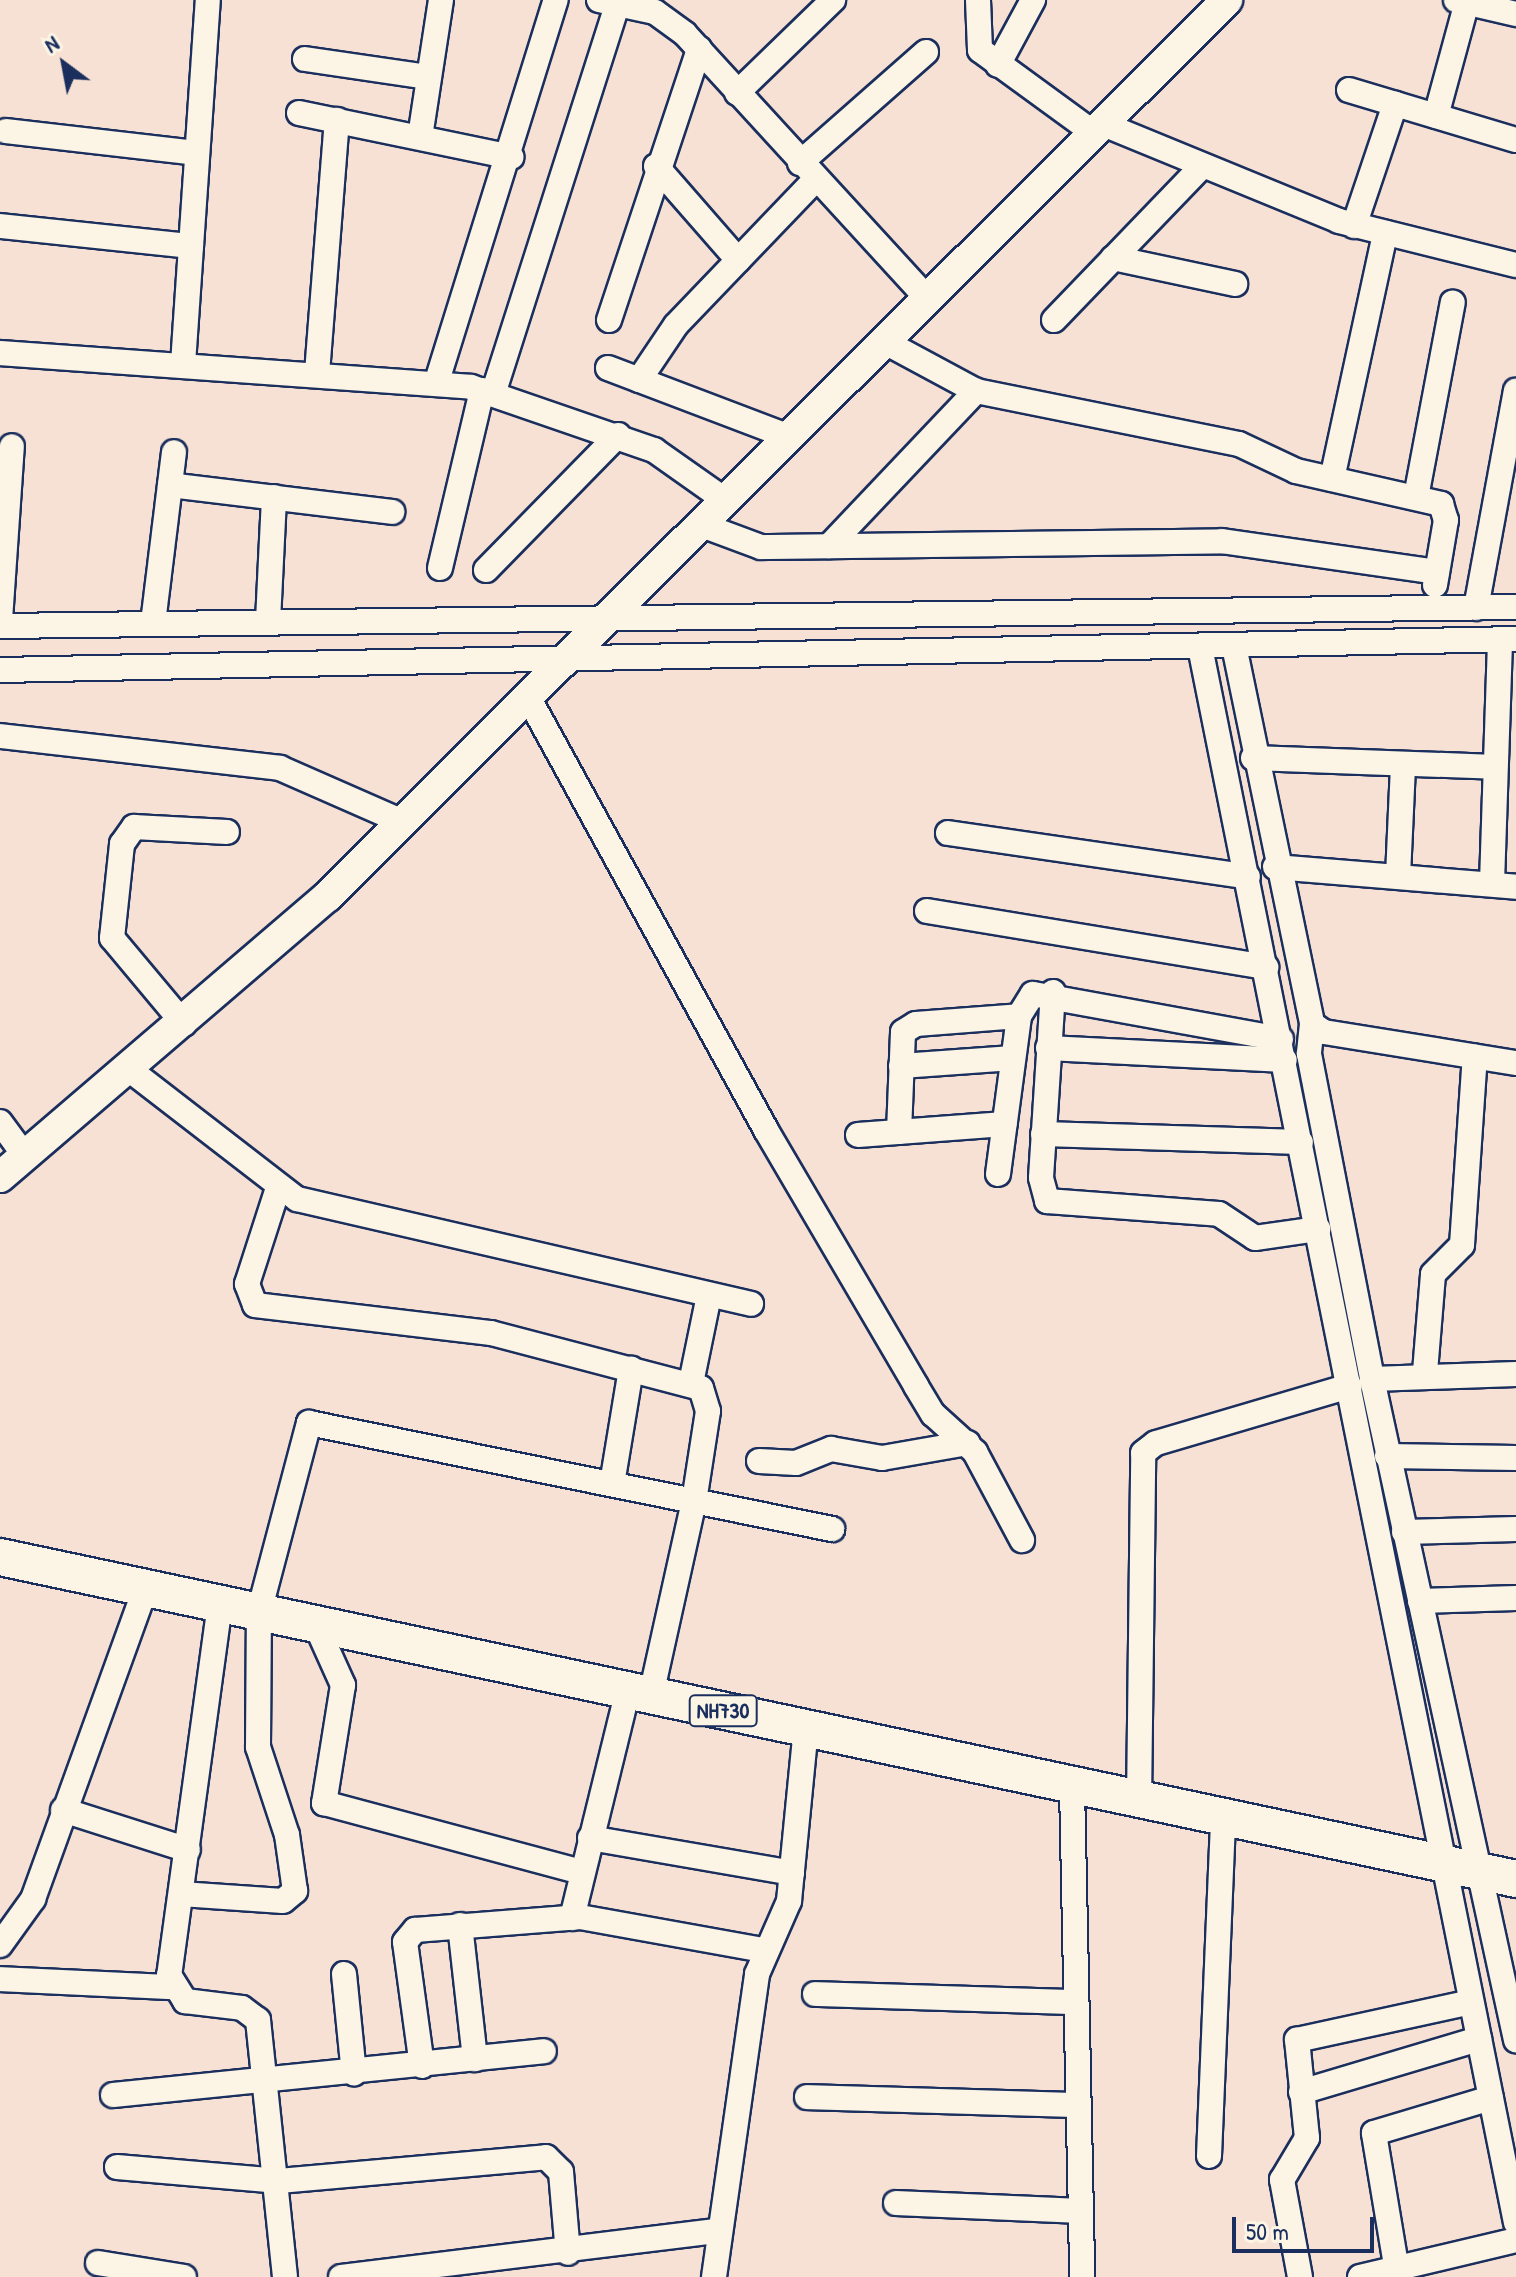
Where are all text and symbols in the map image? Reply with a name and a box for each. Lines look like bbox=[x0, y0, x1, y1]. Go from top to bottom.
north arrow bbox=[24, 24, 104, 104]
text: N bbox=[38, 28, 64, 59]
road number: NH730 bbox=[687, 1693, 759, 1729]
scale bar bbox=[1236, 2201, 1378, 2251]
text: 50 m bbox=[1246, 2215, 1289, 2247]

